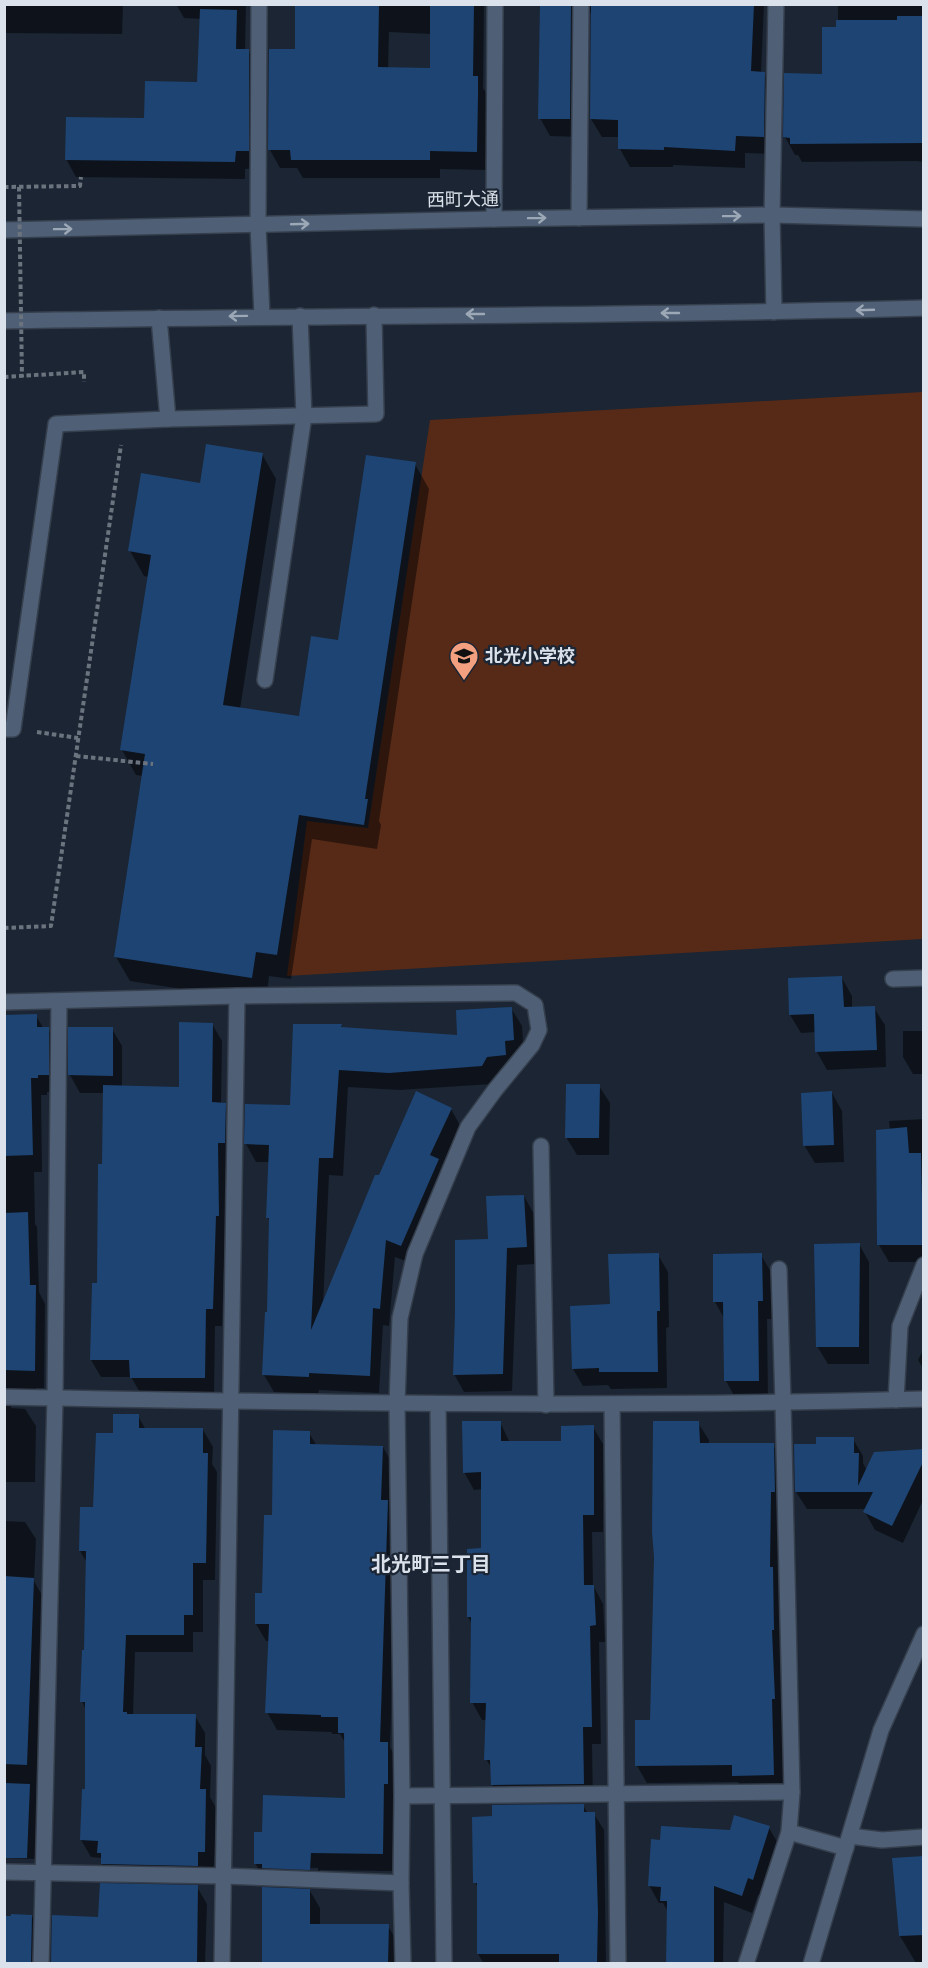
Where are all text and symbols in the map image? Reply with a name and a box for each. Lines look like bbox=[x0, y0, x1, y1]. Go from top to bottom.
street label: 西町大通 bbox=[427, 189, 499, 211]
one-way arrow bbox=[721, 210, 741, 221]
one-way arrow bbox=[526, 213, 546, 224]
one-way arrow bbox=[289, 218, 309, 230]
one-way arrow bbox=[52, 224, 72, 235]
one-way arrow bbox=[856, 304, 876, 315]
one-way arrow bbox=[661, 307, 681, 319]
one-way arrow bbox=[466, 308, 486, 320]
one-way arrow bbox=[229, 311, 249, 322]
school or university icon: 北光小学校 bbox=[448, 640, 480, 682]
place label: 北光小学校 bbox=[485, 646, 575, 667]
district label: 北光町三丁目 bbox=[371, 1553, 491, 1577]

